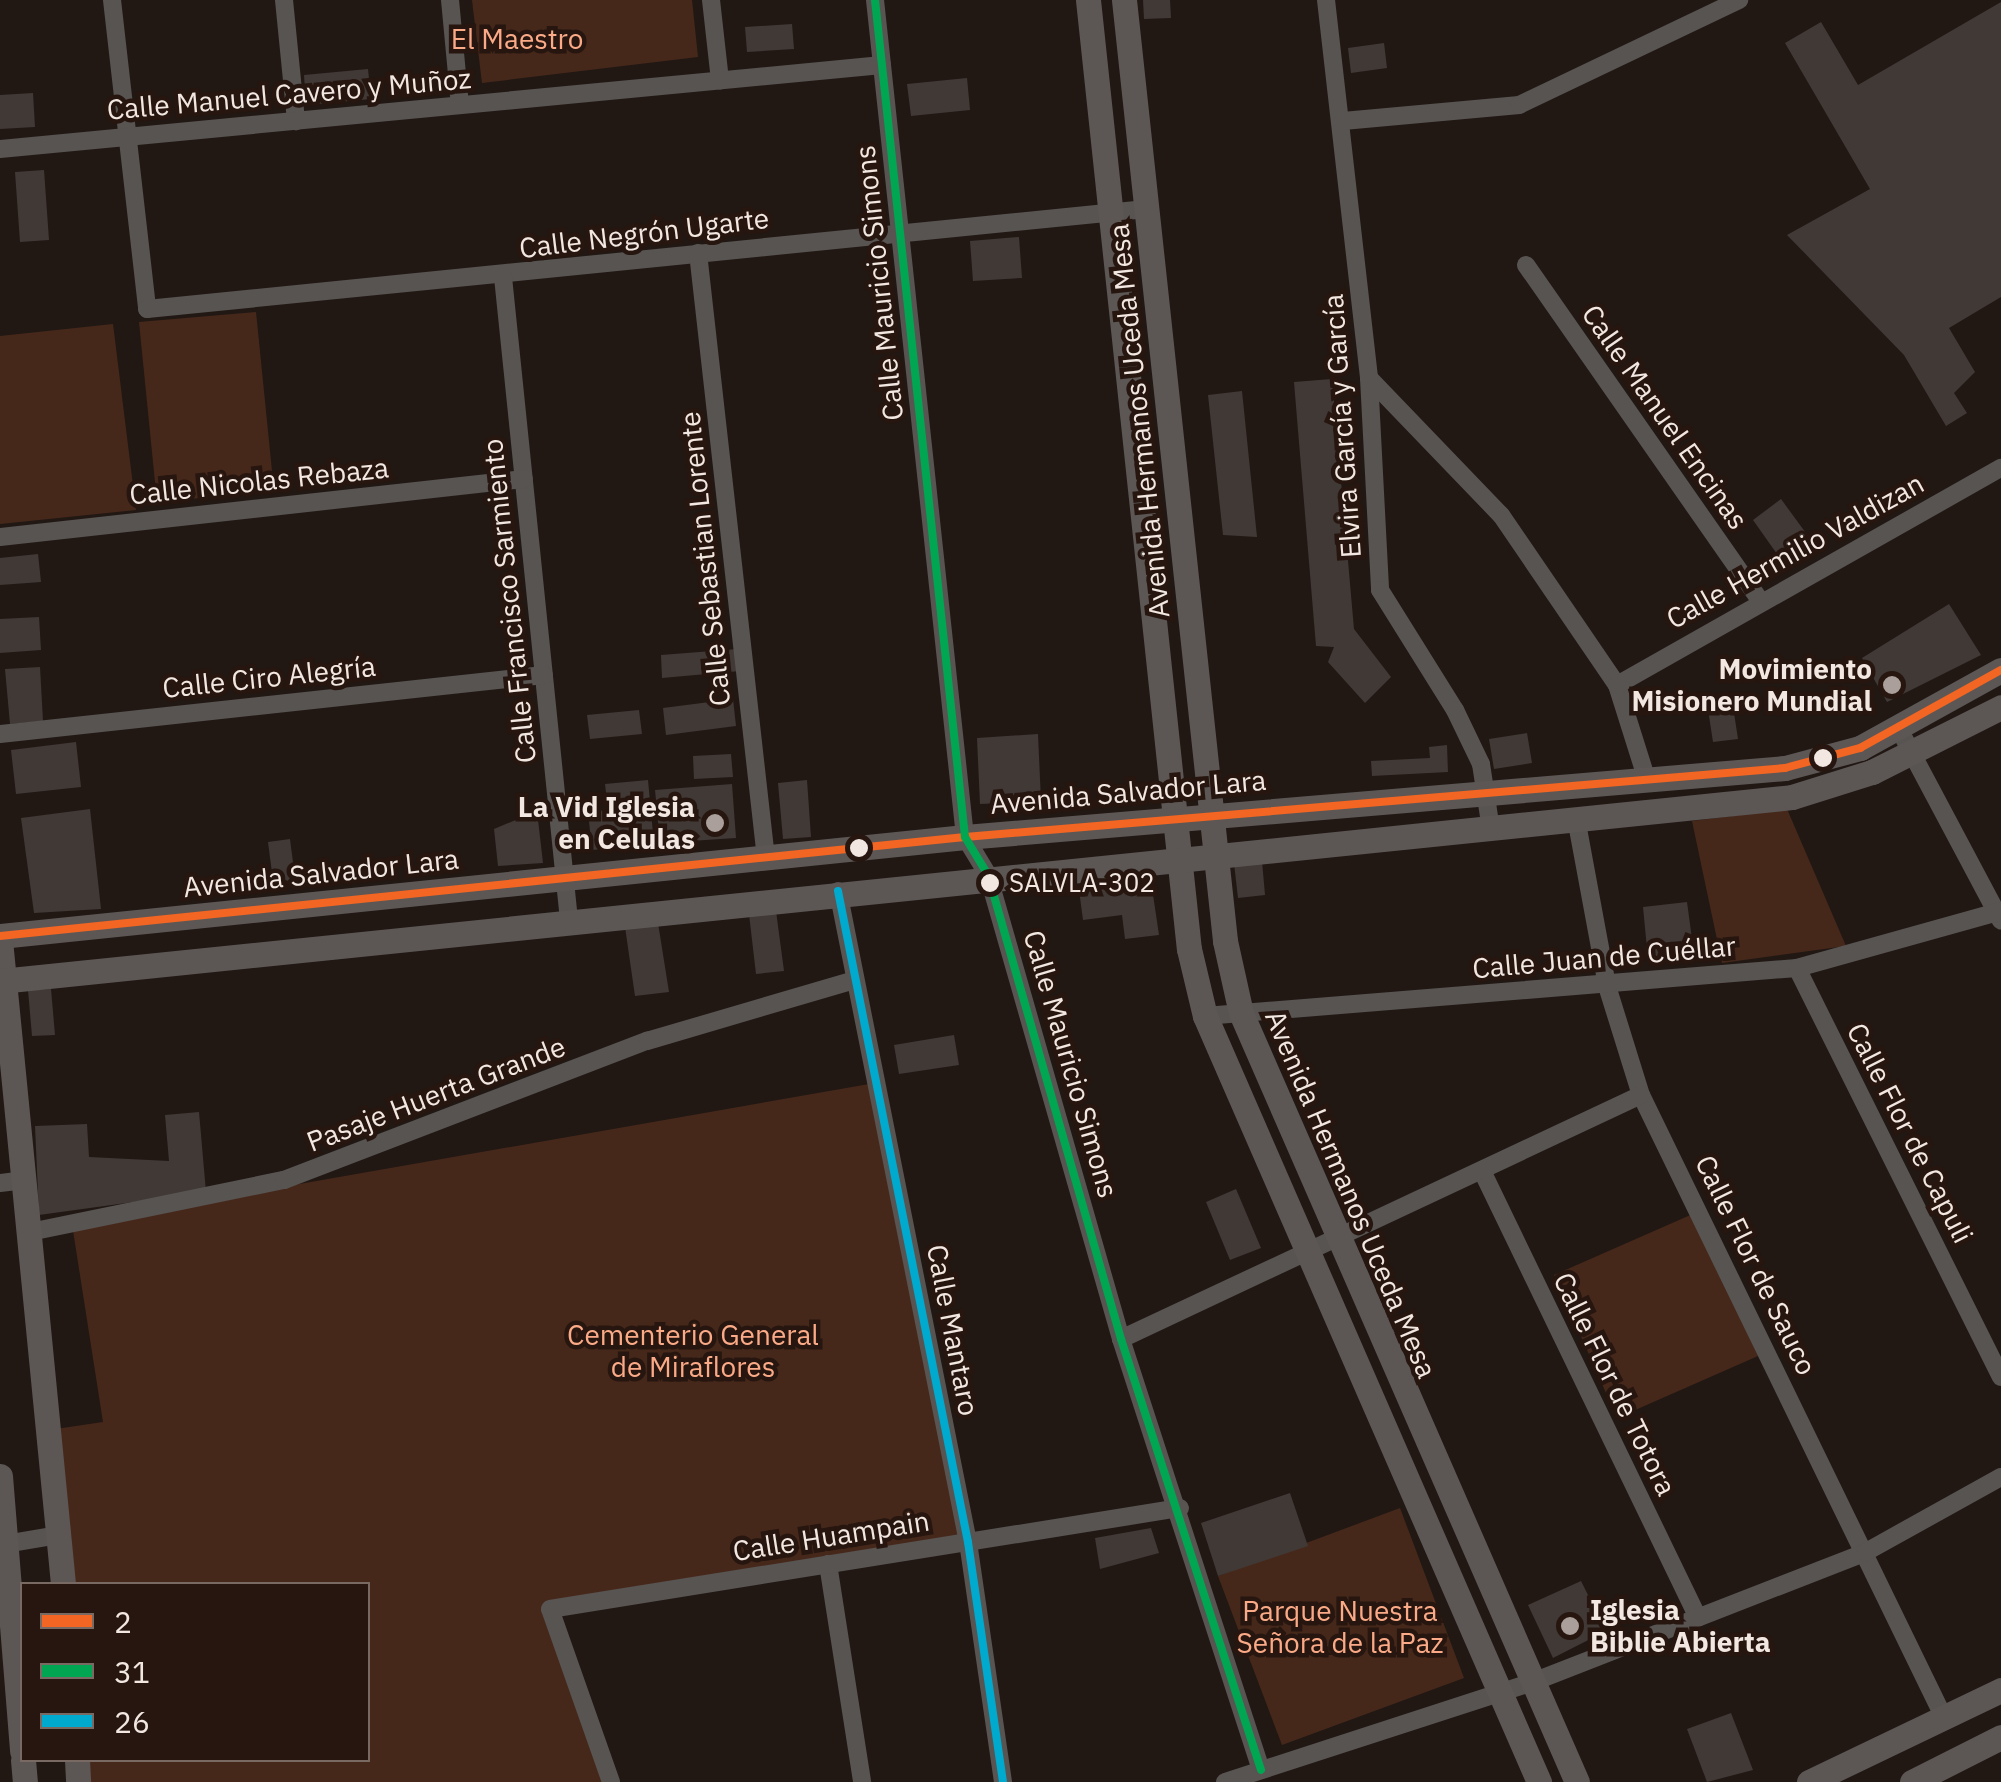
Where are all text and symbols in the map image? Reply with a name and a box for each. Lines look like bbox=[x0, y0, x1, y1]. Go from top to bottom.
park label: El Maestro bbox=[451, 22, 583, 56]
street label: Calle Manuel Cavero y Muñoz bbox=[105, 61, 473, 127]
street label: Calle Mauricio Simons bbox=[848, 144, 910, 422]
street label: Calle Negrón Ugarte bbox=[517, 201, 771, 265]
street label: Avenida Hermanos Uceda Mesa bbox=[1102, 222, 1176, 620]
street label: Elvira García y García bbox=[1316, 293, 1368, 559]
street label: Calle Manuel Encinas bbox=[1575, 298, 1755, 536]
street label: Calle Sebastian Lorente bbox=[673, 410, 737, 708]
street label: Calle Francisco Sarmiento bbox=[475, 437, 543, 765]
street label: Calle Nicolas Rebaza bbox=[128, 451, 390, 511]
street label: Calle Hermilio Valdizan bbox=[1660, 466, 1930, 636]
street label: Calle Ciro Alegría bbox=[161, 649, 377, 705]
place label: Movimiento Misionero Mundial bbox=[1631, 652, 1872, 718]
marker: Movimiento Misionero Mundial bbox=[1881, 674, 1903, 696]
unlabelled marker bbox=[1813, 748, 1833, 768]
street label: Avenida Salvador Lara bbox=[989, 763, 1267, 821]
place label: La Vid Iglesia en Celulas bbox=[518, 790, 695, 856]
marker: La Vid Iglesia en Celulas bbox=[704, 812, 726, 834]
unlabelled marker bbox=[849, 838, 869, 858]
street label: Avenida Salvador Lara bbox=[182, 842, 460, 904]
place label: SALVLA-302 bbox=[1009, 867, 1155, 899]
marker: SALVLA-302 bbox=[980, 873, 1000, 893]
street label: Calle Mauricio Simons bbox=[1017, 926, 1125, 1202]
street label: Calle Juan de Cuéllar bbox=[1471, 929, 1737, 985]
street label: Avenida Hermanos Uceda Mesa bbox=[1258, 1005, 1444, 1383]
street label: Calle Flor de Capuli bbox=[1840, 1017, 1980, 1249]
street label: Pasaje Huerta Grande bbox=[302, 1029, 570, 1159]
street label: Calle Flor de Sauco bbox=[1688, 1150, 1824, 1380]
street label: Calle Mantaro bbox=[920, 1242, 986, 1418]
street label: Calle Flor de Totora bbox=[1546, 1267, 1684, 1501]
park label: Cementerio General de Miraflores bbox=[567, 1318, 819, 1384]
street label: Calle Huampain bbox=[730, 1504, 932, 1568]
legend bbox=[20, 1582, 370, 1762]
place label: Iglesia Biblie Abierta bbox=[1590, 1593, 1771, 1659]
park label: Parque Nuestra Señora de la Paz bbox=[1237, 1594, 1443, 1660]
text: 2 bbox=[114, 1602, 132, 1641]
marker: Iglesia Biblie Abierta bbox=[1559, 1615, 1581, 1637]
text: 31 bbox=[114, 1652, 150, 1691]
text: 26 bbox=[114, 1702, 150, 1741]

